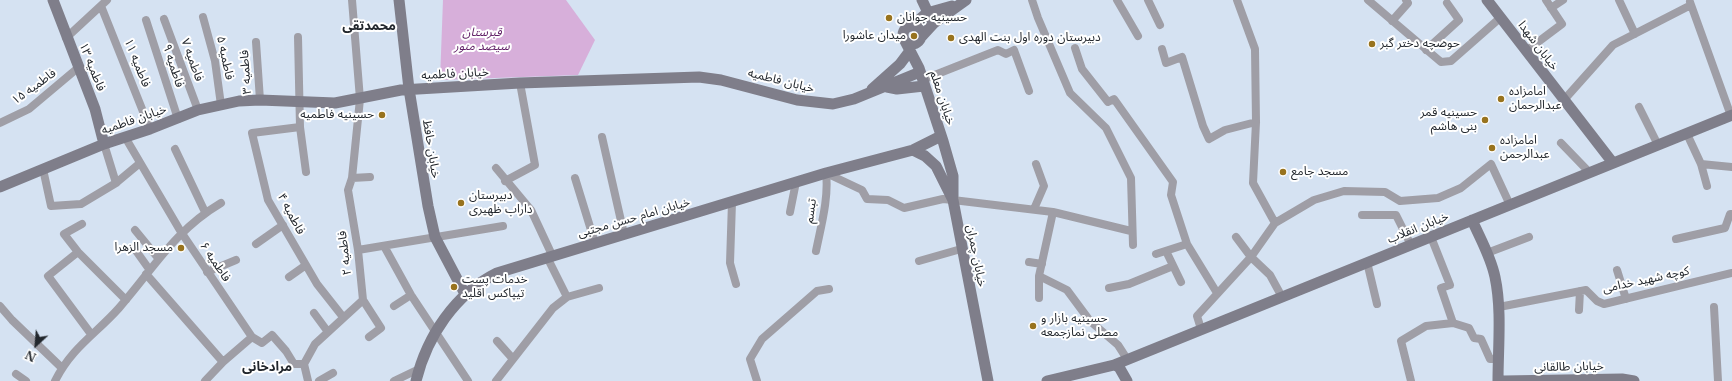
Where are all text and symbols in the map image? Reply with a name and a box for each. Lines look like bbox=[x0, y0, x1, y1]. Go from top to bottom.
place label: حسینیه جوانان bbox=[897, 11, 967, 25]
marker: حسینیه جوانان bbox=[884, 13, 894, 23]
district label: محمدتقی bbox=[342, 18, 396, 34]
street label: خیابان شهدا bbox=[1515, 18, 1561, 74]
park label: قبرستان سیصد منور bbox=[454, 26, 510, 54]
place label: میدان عاشورا bbox=[843, 29, 906, 43]
marker: میدان عاشورا bbox=[909, 31, 919, 41]
place label: دبیرستان دوره اول بنت الهدی bbox=[959, 31, 1101, 45]
marker: دبیرستان دوره اول بنت الهدی bbox=[946, 33, 956, 43]
street label: فاطمیه ۵ bbox=[213, 35, 237, 81]
street label: فاطمیه ۱۱ bbox=[121, 36, 153, 90]
street label: فاطمیه ۷ bbox=[178, 37, 206, 83]
place label: حوضچه دختر گبر bbox=[1380, 37, 1460, 51]
marker: حوضچه دختر گبر bbox=[1367, 39, 1377, 49]
street label: فاطمیه ۱۳ bbox=[76, 40, 108, 94]
street label: فاطمیه ۹ bbox=[159, 43, 187, 89]
street label: فاطمیه ۳ bbox=[237, 49, 255, 95]
street label: خیابان فاطمیه bbox=[421, 65, 489, 83]
street label: فاطمیه ۱۵ bbox=[9, 66, 59, 108]
street label: خیابان فاطمیه bbox=[746, 66, 816, 96]
street label: خیابان معلم bbox=[926, 69, 958, 127]
place label: امامزاده عبدالرحمان bbox=[1509, 85, 1561, 113]
marker: امامزاده عبدالرحمان bbox=[1496, 94, 1506, 104]
street label: خیابان فاطمیه bbox=[100, 102, 168, 138]
place label: حسینیه قمر بنی هاشم bbox=[1420, 106, 1477, 134]
place label: حسینیه فاطمیه bbox=[300, 108, 374, 122]
marker: حسینیه فاطمیه bbox=[377, 110, 387, 120]
marker: حسینیه قمر بنی هاشم bbox=[1480, 115, 1490, 125]
street label: خیابان حافظ bbox=[419, 119, 443, 179]
place label: امامزاده عبدالرحمن bbox=[1500, 134, 1550, 162]
marker: امامزاده عبدالرحمن bbox=[1487, 143, 1497, 153]
place label: مسجد جامع bbox=[1291, 165, 1348, 179]
marker: مسجد جامع bbox=[1278, 167, 1288, 177]
place label: دبیرستان داراب ظهیری bbox=[469, 189, 532, 217]
street label: فاطمیه ۴ bbox=[274, 191, 308, 237]
street label: خیابان امام حسن مجتبی bbox=[576, 195, 692, 241]
marker: دبیرستان داراب ظهیری bbox=[456, 198, 466, 208]
street label: تبسم bbox=[802, 198, 820, 224]
street label: خیابان انقلاب bbox=[1385, 209, 1451, 247]
street label: خیابان چمران bbox=[963, 224, 989, 288]
street label: فاطمیه ۲ bbox=[335, 230, 355, 276]
street label: فاطمیه ۶ bbox=[197, 240, 233, 284]
place label: مسجد الزهرا bbox=[115, 241, 173, 255]
marker: مسجد الزهرا bbox=[176, 243, 186, 253]
street label: کوچه شهید خدامی bbox=[1601, 264, 1691, 296]
place label: خدمات پست تیپاکس اقلید bbox=[462, 273, 528, 301]
marker: خدمات پست تیپاکس اقلید bbox=[449, 282, 459, 292]
place label: حسینیه بازار و مصلی نمازجمعه bbox=[1041, 312, 1118, 340]
marker: حسینیه بازار و مصلی نمازجمعه bbox=[1028, 321, 1038, 331]
north arrow bbox=[16, 325, 56, 365]
text: N bbox=[23, 347, 38, 364]
district label: مرادخانی bbox=[242, 359, 292, 375]
street label: خیابان طالقانی bbox=[1534, 359, 1604, 375]

